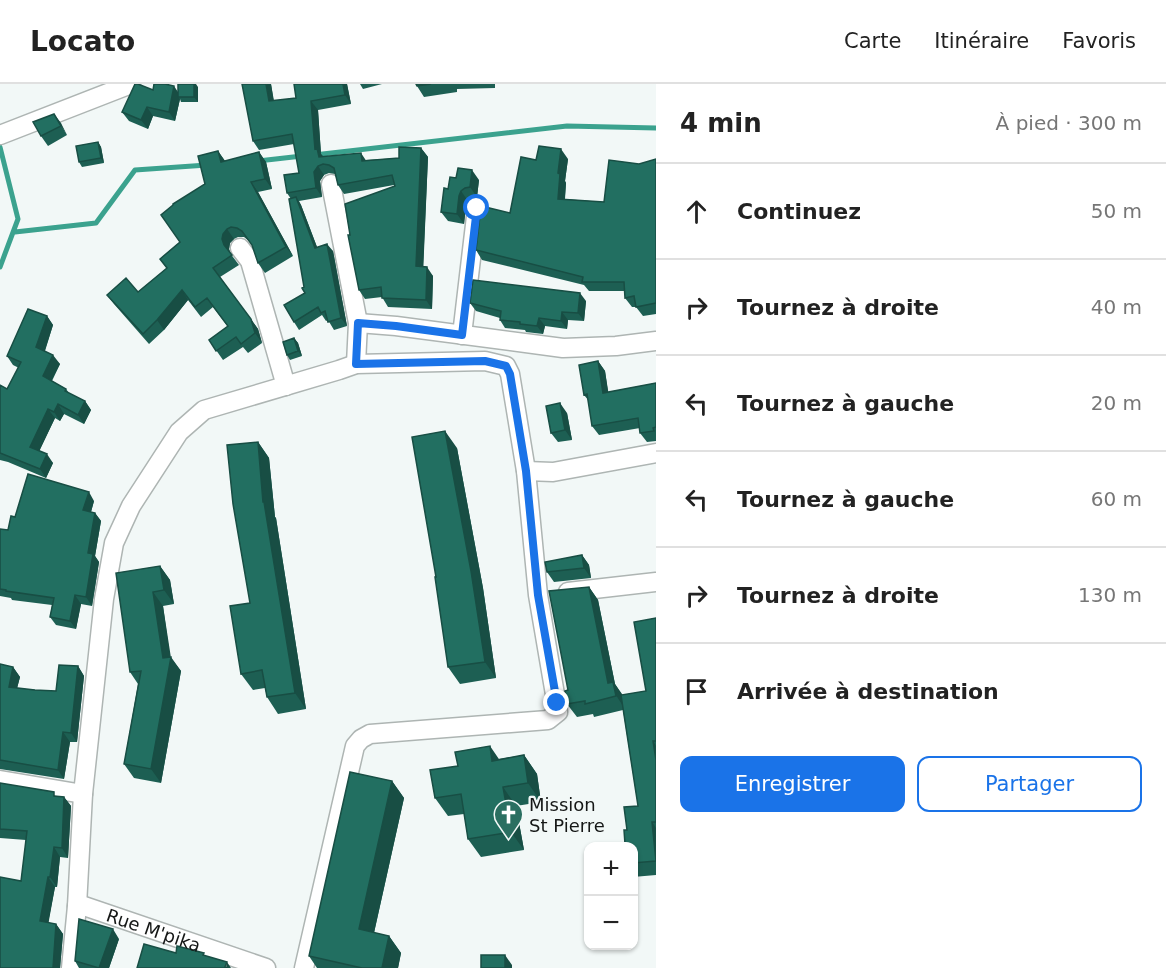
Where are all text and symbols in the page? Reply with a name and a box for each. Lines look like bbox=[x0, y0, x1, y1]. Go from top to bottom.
text: Locato bbox=[30, 25, 135, 58]
text: Carte bbox=[844, 29, 901, 53]
text: Itinéraire bbox=[934, 29, 1029, 53]
text: Favoris bbox=[1062, 29, 1136, 53]
text: 4 min bbox=[680, 108, 762, 138]
text: À pied · 300 m bbox=[996, 111, 1142, 135]
route start bbox=[463, 194, 489, 220]
icon: ahead bbox=[680, 195, 713, 228]
text: Continuez bbox=[737, 199, 861, 224]
text: 50 m bbox=[1091, 199, 1142, 223]
icon: right bbox=[680, 291, 713, 324]
text: Tournez à droite bbox=[737, 295, 939, 320]
text: 40 m bbox=[1091, 295, 1142, 319]
icon: left bbox=[680, 387, 713, 420]
text: Tournez à gauche bbox=[737, 391, 954, 416]
text: 20 m bbox=[1091, 391, 1142, 415]
icon: left bbox=[680, 483, 713, 516]
text: Tournez à gauche bbox=[737, 487, 954, 512]
text: 60 m bbox=[1091, 487, 1142, 511]
icon: right bbox=[680, 579, 713, 612]
text: Tournez à droite bbox=[737, 583, 939, 608]
text: 130 m bbox=[1078, 583, 1142, 607]
icon: arrive bbox=[680, 675, 713, 708]
text: Arrivée à destination bbox=[737, 679, 999, 704]
route end bbox=[543, 689, 569, 715]
button: Enregistrer bbox=[680, 756, 905, 812]
button: Partager bbox=[917, 756, 1142, 812]
place label: Mission St Pierre bbox=[529, 794, 605, 836]
church icon: Mission St Pierre bbox=[492, 798, 524, 840]
map controls bbox=[584, 842, 638, 950]
button: + bbox=[584, 842, 638, 896]
button: − bbox=[584, 896, 638, 950]
street label: Rue M'pika bbox=[104, 904, 204, 956]

